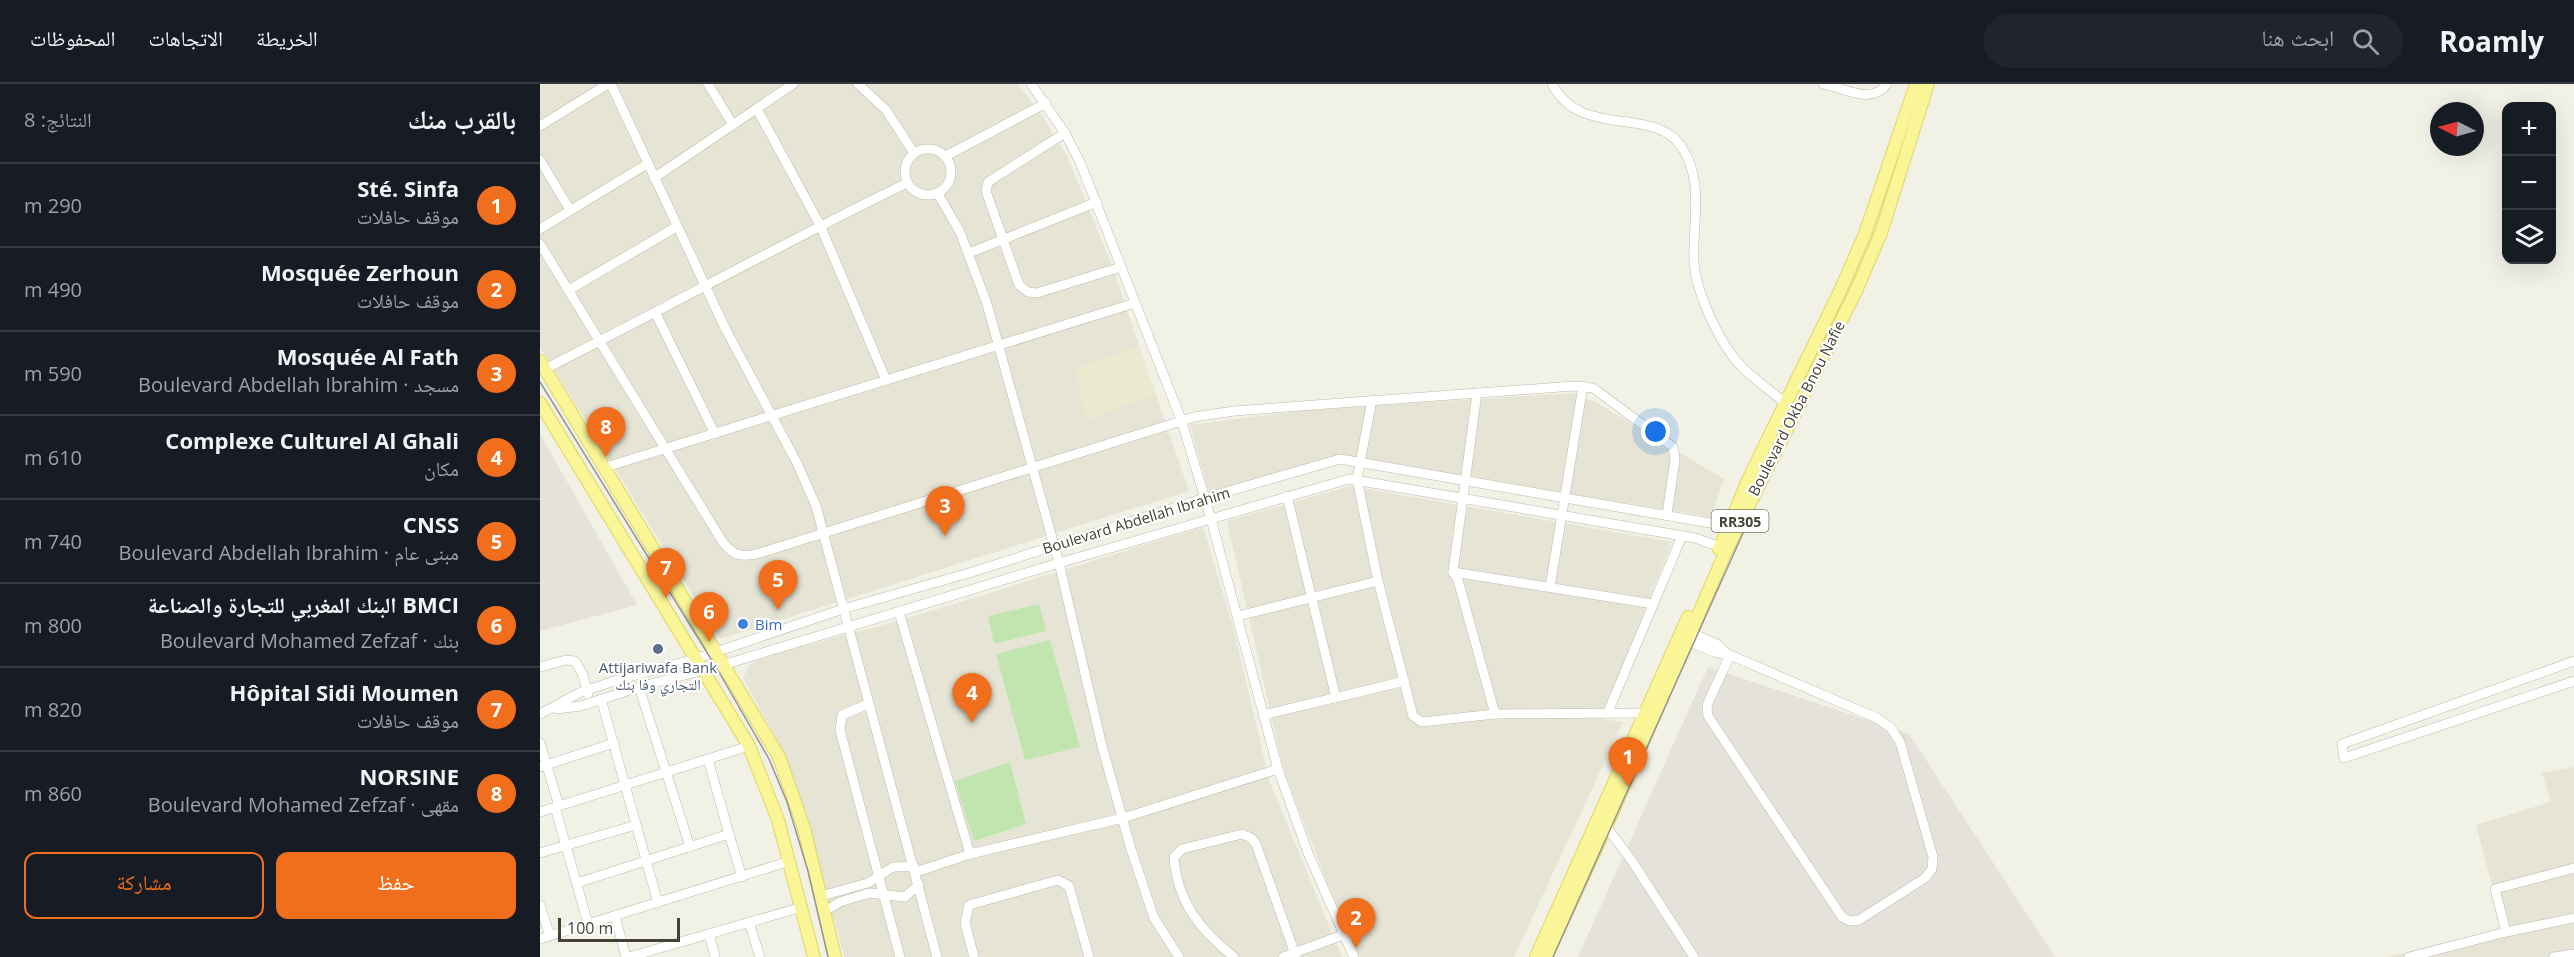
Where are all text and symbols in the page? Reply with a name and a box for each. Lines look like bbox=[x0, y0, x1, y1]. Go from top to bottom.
search box bbox=[1983, 14, 2403, 68]
text: ابحث هنا bbox=[2262, 22, 2334, 52]
text: Roamly bbox=[2439, 22, 2544, 60]
text: المحفوظات bbox=[30, 24, 115, 52]
text: الاتجاهات bbox=[148, 24, 223, 52]
text: الخريطة bbox=[256, 24, 318, 52]
icon: search bbox=[2349, 25, 2382, 58]
text: بالقرب منك bbox=[408, 101, 516, 137]
north arrow bbox=[2430, 102, 2484, 156]
map controls bbox=[2502, 102, 2556, 264]
button: + bbox=[2502, 102, 2556, 156]
text: النتائج: 8 bbox=[24, 106, 92, 133]
button: − bbox=[2502, 156, 2556, 210]
text: Sté. Sinfa bbox=[357, 173, 459, 203]
text: 290 m bbox=[24, 192, 82, 219]
text: 1 bbox=[491, 192, 502, 219]
text: موقف حافلات bbox=[357, 203, 459, 230]
button: layers bbox=[2502, 210, 2556, 264]
text: Mosquée Zerhoun bbox=[261, 257, 459, 287]
text: 490 m bbox=[24, 276, 82, 303]
text: 2 bbox=[491, 276, 502, 303]
text: موقف حافلات bbox=[357, 287, 459, 314]
street label: Boulevard Okba Bnou Nafie bbox=[1743, 317, 1849, 499]
text: Mosquée Al Fath bbox=[277, 341, 459, 371]
text: 590 m bbox=[24, 360, 82, 387]
text: 3 bbox=[491, 360, 502, 387]
text: مسجد · Boulevard Abdellah Ibrahim bbox=[138, 371, 459, 398]
pin: 8 bbox=[586, 408, 626, 457]
your location bbox=[1641, 417, 1670, 446]
text: Complexe Culturel Al Ghali bbox=[165, 425, 459, 455]
text: 610 m bbox=[24, 444, 82, 471]
text: 4 bbox=[491, 444, 502, 471]
text: مكان bbox=[424, 455, 459, 482]
street label: Boulevard Abdellah Ibrahim bbox=[1040, 482, 1232, 558]
pin: 3 bbox=[926, 486, 964, 536]
text: CNSS bbox=[403, 509, 459, 539]
road number: RR305 bbox=[1712, 510, 1768, 532]
text: 740 m bbox=[24, 528, 82, 555]
text: 5 bbox=[491, 528, 502, 555]
text: مبنى عام · Boulevard Abdellah Ibrahim bbox=[119, 539, 459, 566]
pin: 7 bbox=[646, 548, 686, 598]
pin: 5 bbox=[758, 560, 798, 610]
text: BMCI البنك المغربي للتجارة والصناعة bbox=[148, 589, 459, 619]
pin: 6 bbox=[690, 592, 728, 642]
text: 800 m bbox=[24, 612, 82, 639]
text: 6 bbox=[491, 612, 502, 639]
place label: Bim bbox=[755, 614, 782, 634]
marker: Bim bbox=[736, 617, 750, 631]
text: بنك · Boulevard Mohamed Zefzaf bbox=[160, 627, 459, 654]
marker: Attijariwafa Bank التجاري وفا بنك bbox=[651, 642, 665, 656]
place label: Attijariwafa Bank التجاري وفا بنك bbox=[599, 657, 717, 697]
pin: 4 bbox=[952, 674, 992, 723]
text: Hôpital Sidi Moumen bbox=[230, 677, 459, 707]
text: 820 m bbox=[24, 696, 82, 723]
text: 7 bbox=[491, 696, 502, 723]
text: موقف حافلات bbox=[357, 707, 459, 734]
pin: 1 bbox=[1608, 738, 1648, 787]
text: NORSINE bbox=[359, 761, 459, 791]
text: 860 m bbox=[24, 780, 82, 807]
text: 8 bbox=[491, 780, 502, 807]
text: مقهى · Boulevard Mohamed Zefzaf bbox=[148, 791, 459, 818]
button: مشاركة bbox=[24, 852, 264, 919]
button: حفظ bbox=[276, 852, 516, 919]
pin: 2 bbox=[1336, 898, 1376, 948]
scale bar bbox=[558, 915, 680, 942]
text: 100 m bbox=[567, 917, 613, 939]

